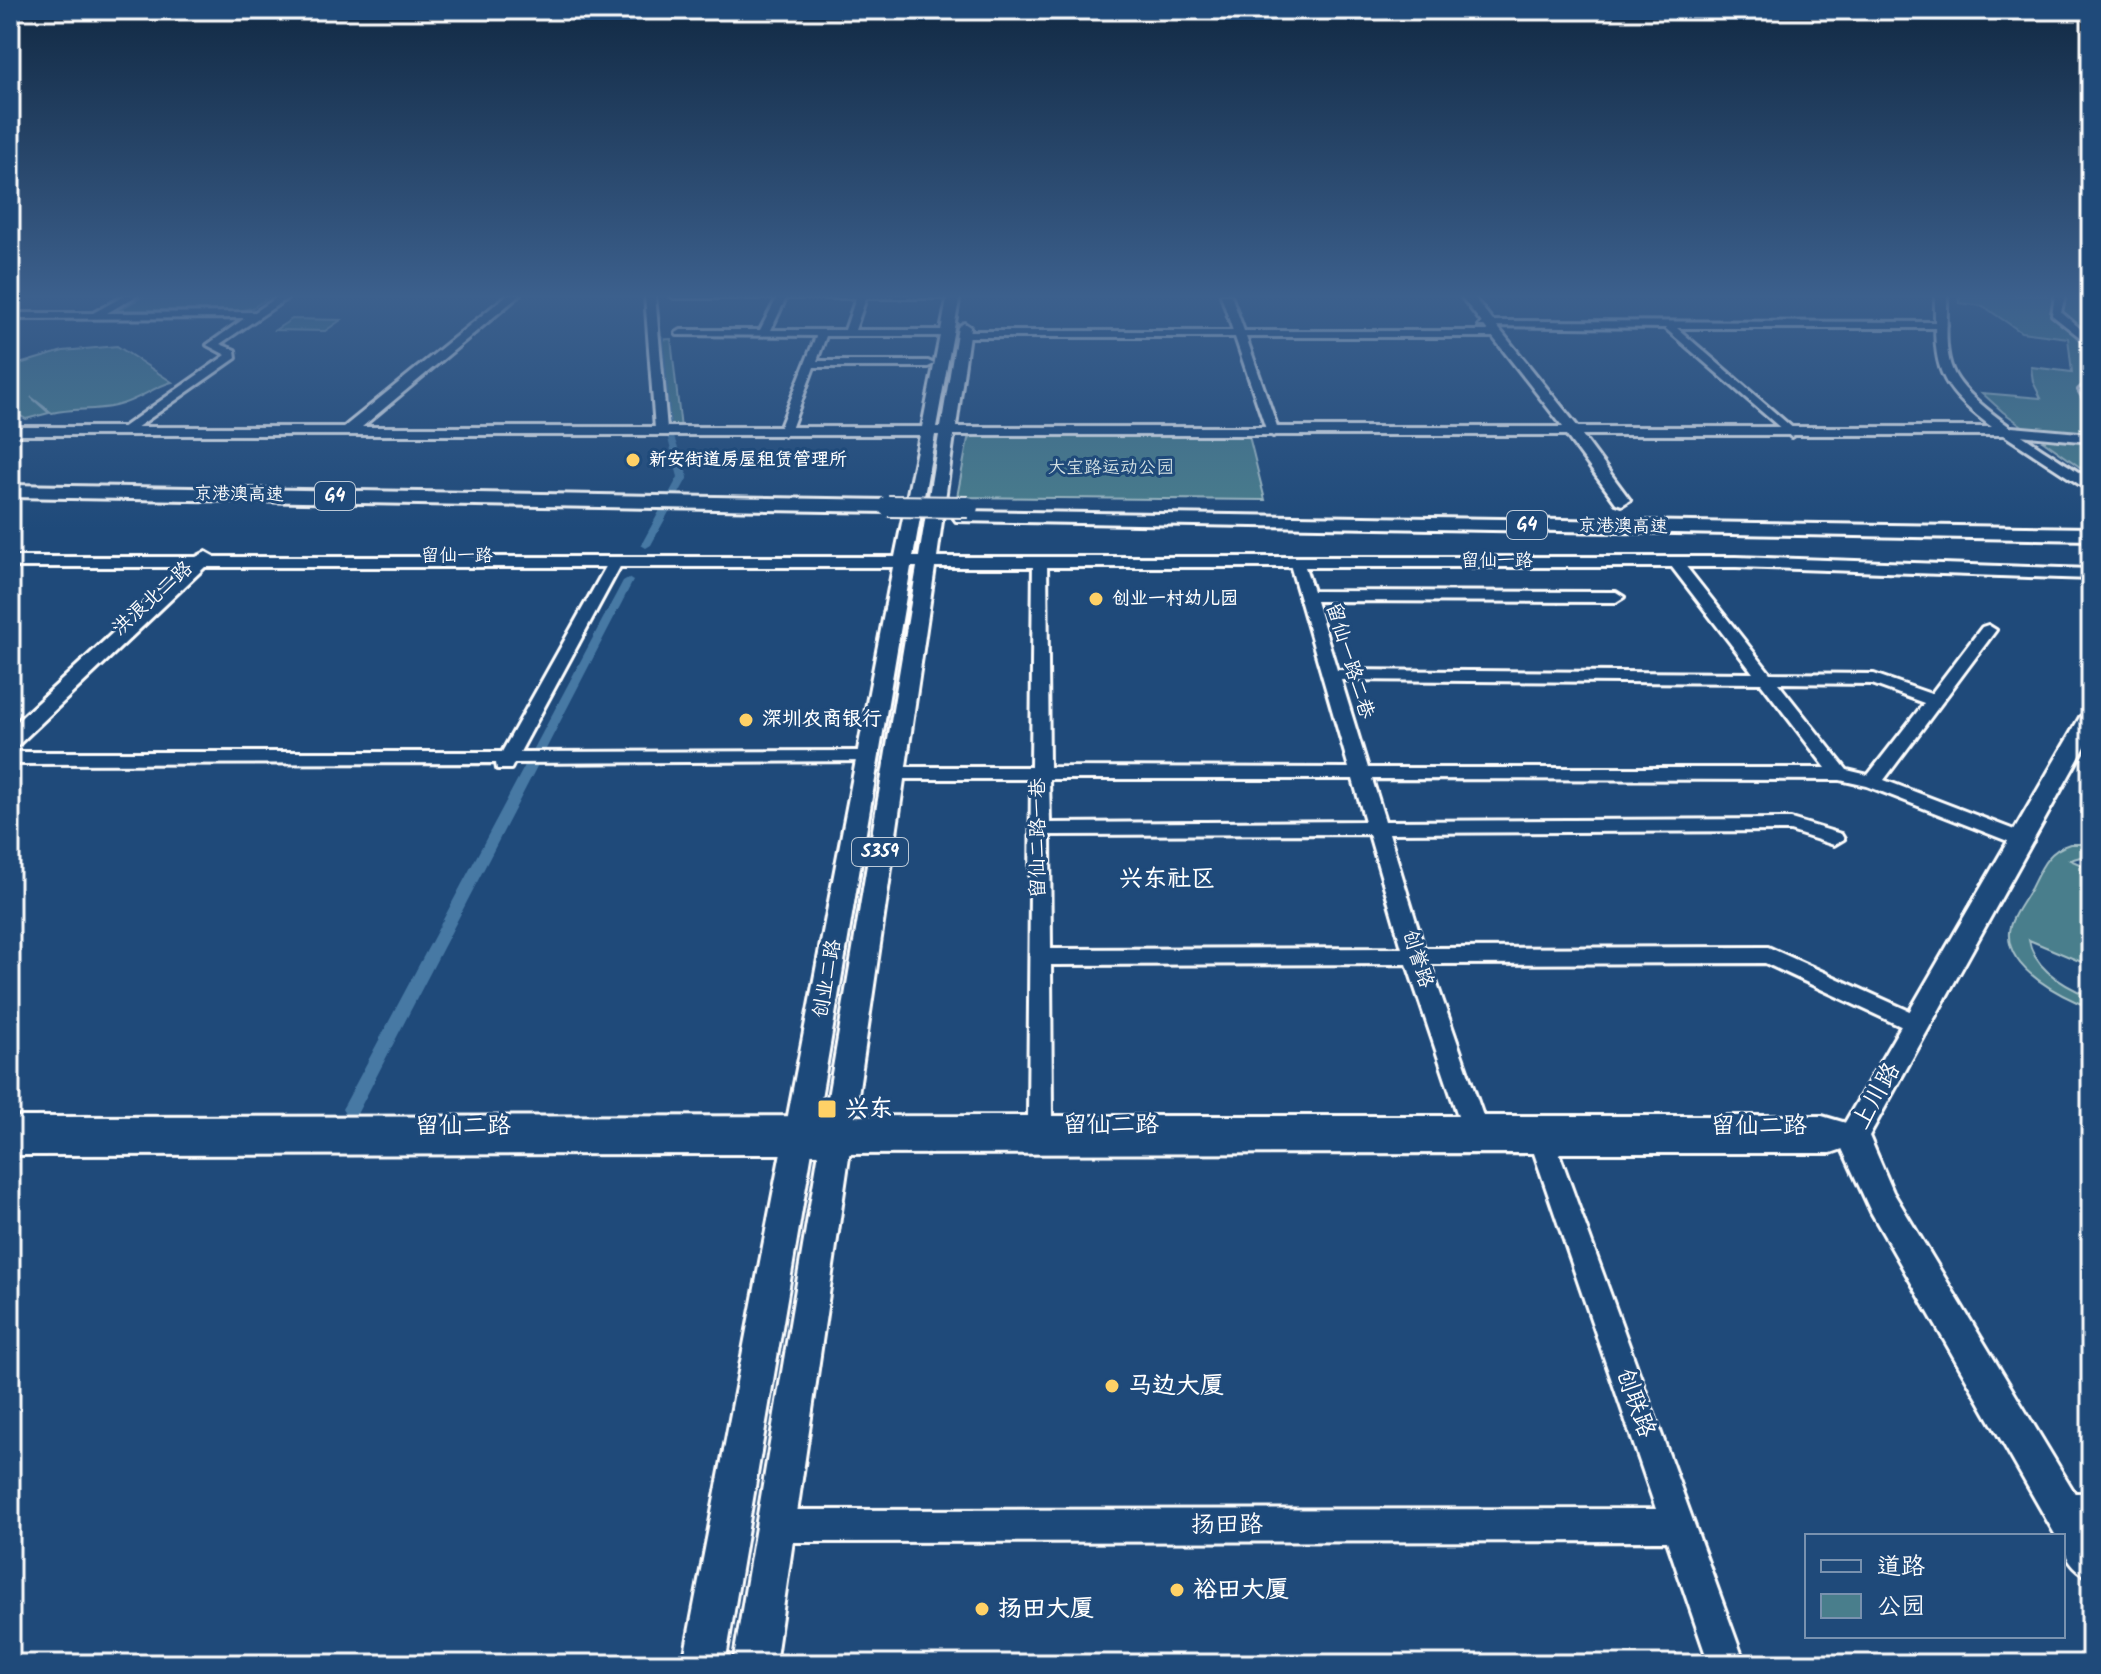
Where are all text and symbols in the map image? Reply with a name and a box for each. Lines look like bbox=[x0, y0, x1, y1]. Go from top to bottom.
place label: 新安街道房屋租赁管理所 bbox=[649, 446, 847, 475]
marker: 新安街道房屋租赁管理所 bbox=[624, 451, 642, 469]
park label: 大宝路运动公园 bbox=[1048, 454, 1174, 483]
street label: 京港澳高速 bbox=[194, 480, 284, 510]
road number: G4 bbox=[315, 482, 355, 510]
road number: G4 bbox=[1507, 511, 1547, 539]
street label: 京港澳高速 bbox=[1578, 512, 1668, 542]
street label: 留仙一路 bbox=[421, 542, 493, 571]
street label: 留仙一路 bbox=[1461, 547, 1533, 576]
street label: 洪浪北二路 bbox=[105, 553, 202, 644]
place label: 创业一村幼儿园 bbox=[1112, 585, 1238, 614]
marker: 创业一村幼儿园 bbox=[1087, 590, 1105, 608]
street label: 留仙一路二巷 bbox=[1316, 599, 1382, 724]
place label: 深圳农商银行 bbox=[762, 704, 882, 736]
marker: 深圳农商银行 bbox=[737, 711, 755, 729]
street label: 留仙二路一巷 bbox=[1023, 777, 1055, 898]
road number: S359 bbox=[852, 838, 908, 866]
district label: 兴东社区 bbox=[1119, 860, 1215, 899]
street label: 创誉路 bbox=[1393, 926, 1442, 993]
street label: 创业二路 bbox=[805, 936, 851, 1021]
street label: 上川路 bbox=[1842, 1055, 1912, 1137]
place label: 兴东 bbox=[845, 1090, 893, 1129]
marker: 兴东 bbox=[816, 1098, 838, 1120]
street label: 留仙二路 bbox=[1063, 1106, 1159, 1145]
street label: 留仙二路 bbox=[415, 1107, 511, 1146]
street label: 留仙二路 bbox=[1711, 1107, 1807, 1146]
street label: 创联路 bbox=[1604, 1363, 1666, 1443]
place label: 马边大厦 bbox=[1128, 1367, 1224, 1406]
marker: 马边大厦 bbox=[1103, 1377, 1121, 1395]
street label: 扬田路 bbox=[1191, 1506, 1263, 1545]
legend bbox=[1805, 1534, 2065, 1638]
text: 道路 bbox=[1877, 1548, 1925, 1587]
place label: 裕田大厦 bbox=[1193, 1571, 1289, 1610]
marker: 裕田大厦 bbox=[1168, 1581, 1186, 1599]
text: 公园 bbox=[1877, 1588, 1925, 1627]
place label: 扬田大厦 bbox=[998, 1590, 1094, 1629]
marker: 扬田大厦 bbox=[973, 1600, 991, 1618]

